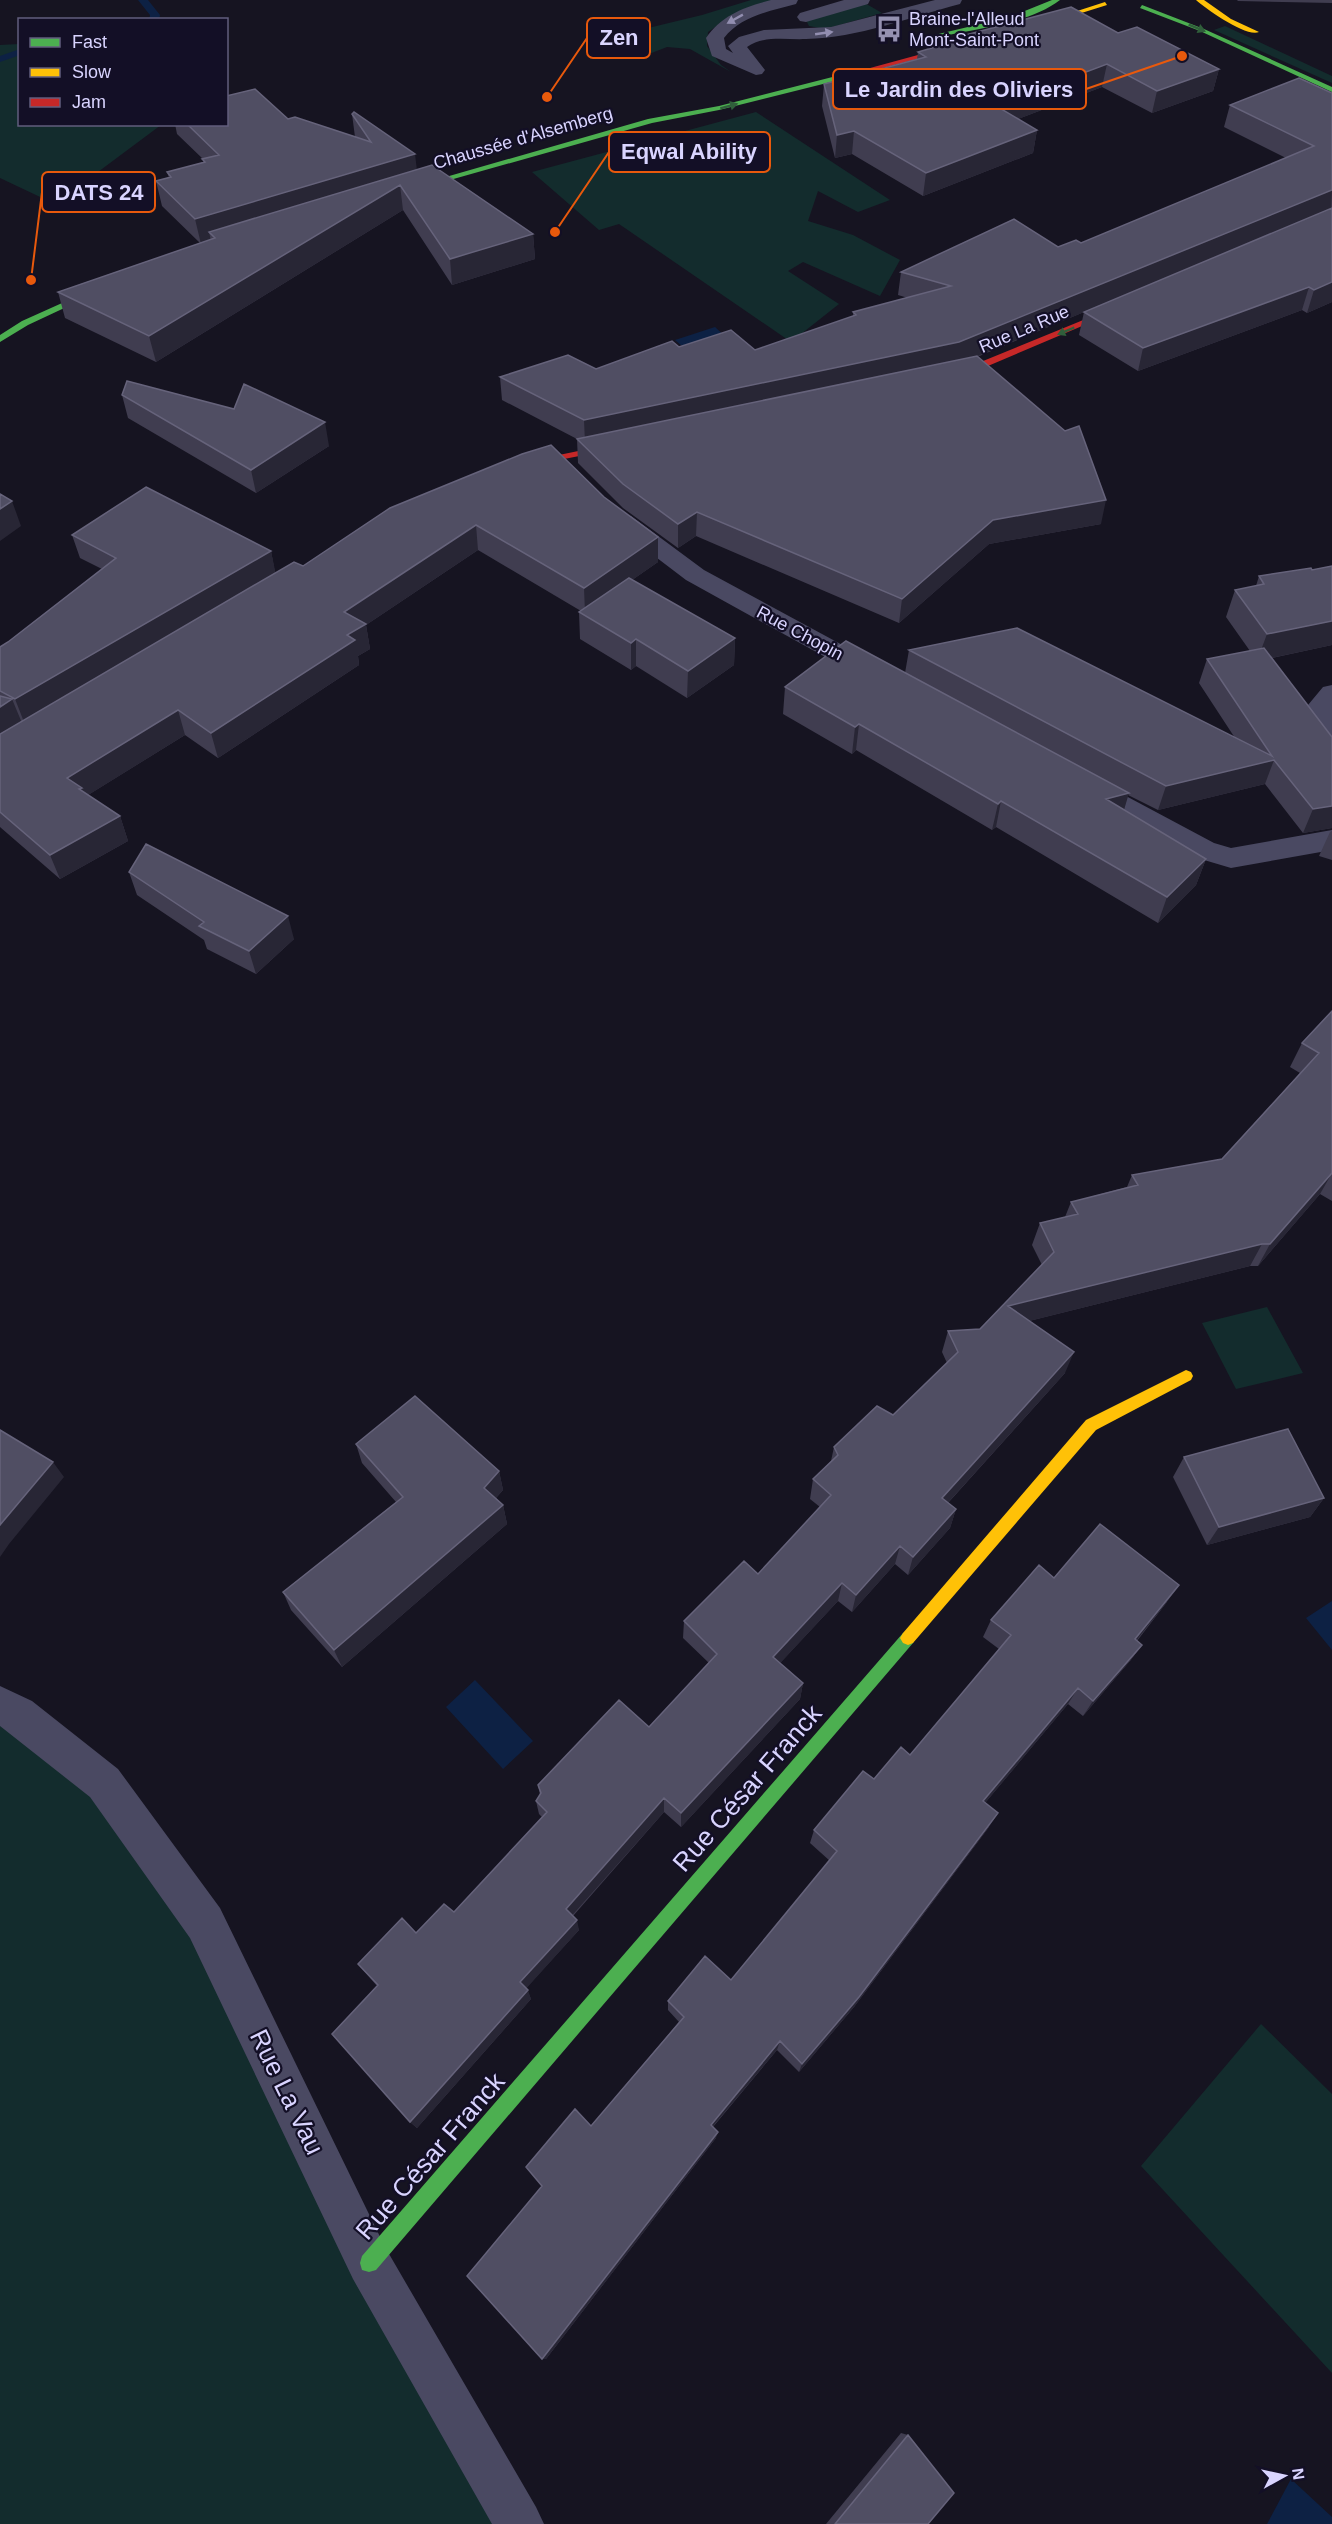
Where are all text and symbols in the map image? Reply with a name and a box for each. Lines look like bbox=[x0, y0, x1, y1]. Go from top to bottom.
place label: Braine-l'Alleud Mont-Saint-Pont bbox=[909, 9, 1039, 50]
one-way arrow bbox=[726, 14, 743, 24]
bus stop icon: Braine-l'Alleud Mont-Saint-Pont bbox=[874, 14, 904, 44]
legend bbox=[18, 18, 228, 126]
callout: Zen bbox=[587, 18, 650, 58]
one-way arrow bbox=[1188, 23, 1206, 33]
text: Zen bbox=[599, 25, 639, 50]
one-way arrow bbox=[815, 28, 834, 37]
text: Fast bbox=[72, 32, 107, 52]
text: Slow bbox=[72, 62, 112, 82]
callout: Le Jardin des Oliviers bbox=[833, 69, 1086, 109]
text: Le Jardin des Oliviers bbox=[845, 77, 1073, 102]
text: Jam bbox=[72, 92, 106, 112]
one-way arrow bbox=[720, 100, 738, 110]
street label: Chaussée d'Alsemberg bbox=[431, 103, 615, 173]
callout: Eqwal Ability bbox=[609, 132, 770, 172]
text: Eqwal Ability bbox=[621, 139, 758, 164]
callout: DATS 24 bbox=[42, 172, 155, 212]
text: DATS 24 bbox=[55, 180, 144, 205]
street label: Rue La Rue bbox=[976, 301, 1072, 357]
one-way arrow bbox=[1057, 327, 1074, 336]
street label: Rue Chopin bbox=[753, 602, 847, 664]
street label: Rue César Franck bbox=[666, 1698, 828, 1877]
street label: Rue La Vau bbox=[244, 2025, 330, 2159]
street label: Rue César Franck bbox=[349, 2066, 511, 2245]
north arrow bbox=[1254, 2446, 1314, 2506]
text: N bbox=[1289, 2467, 1308, 2481]

